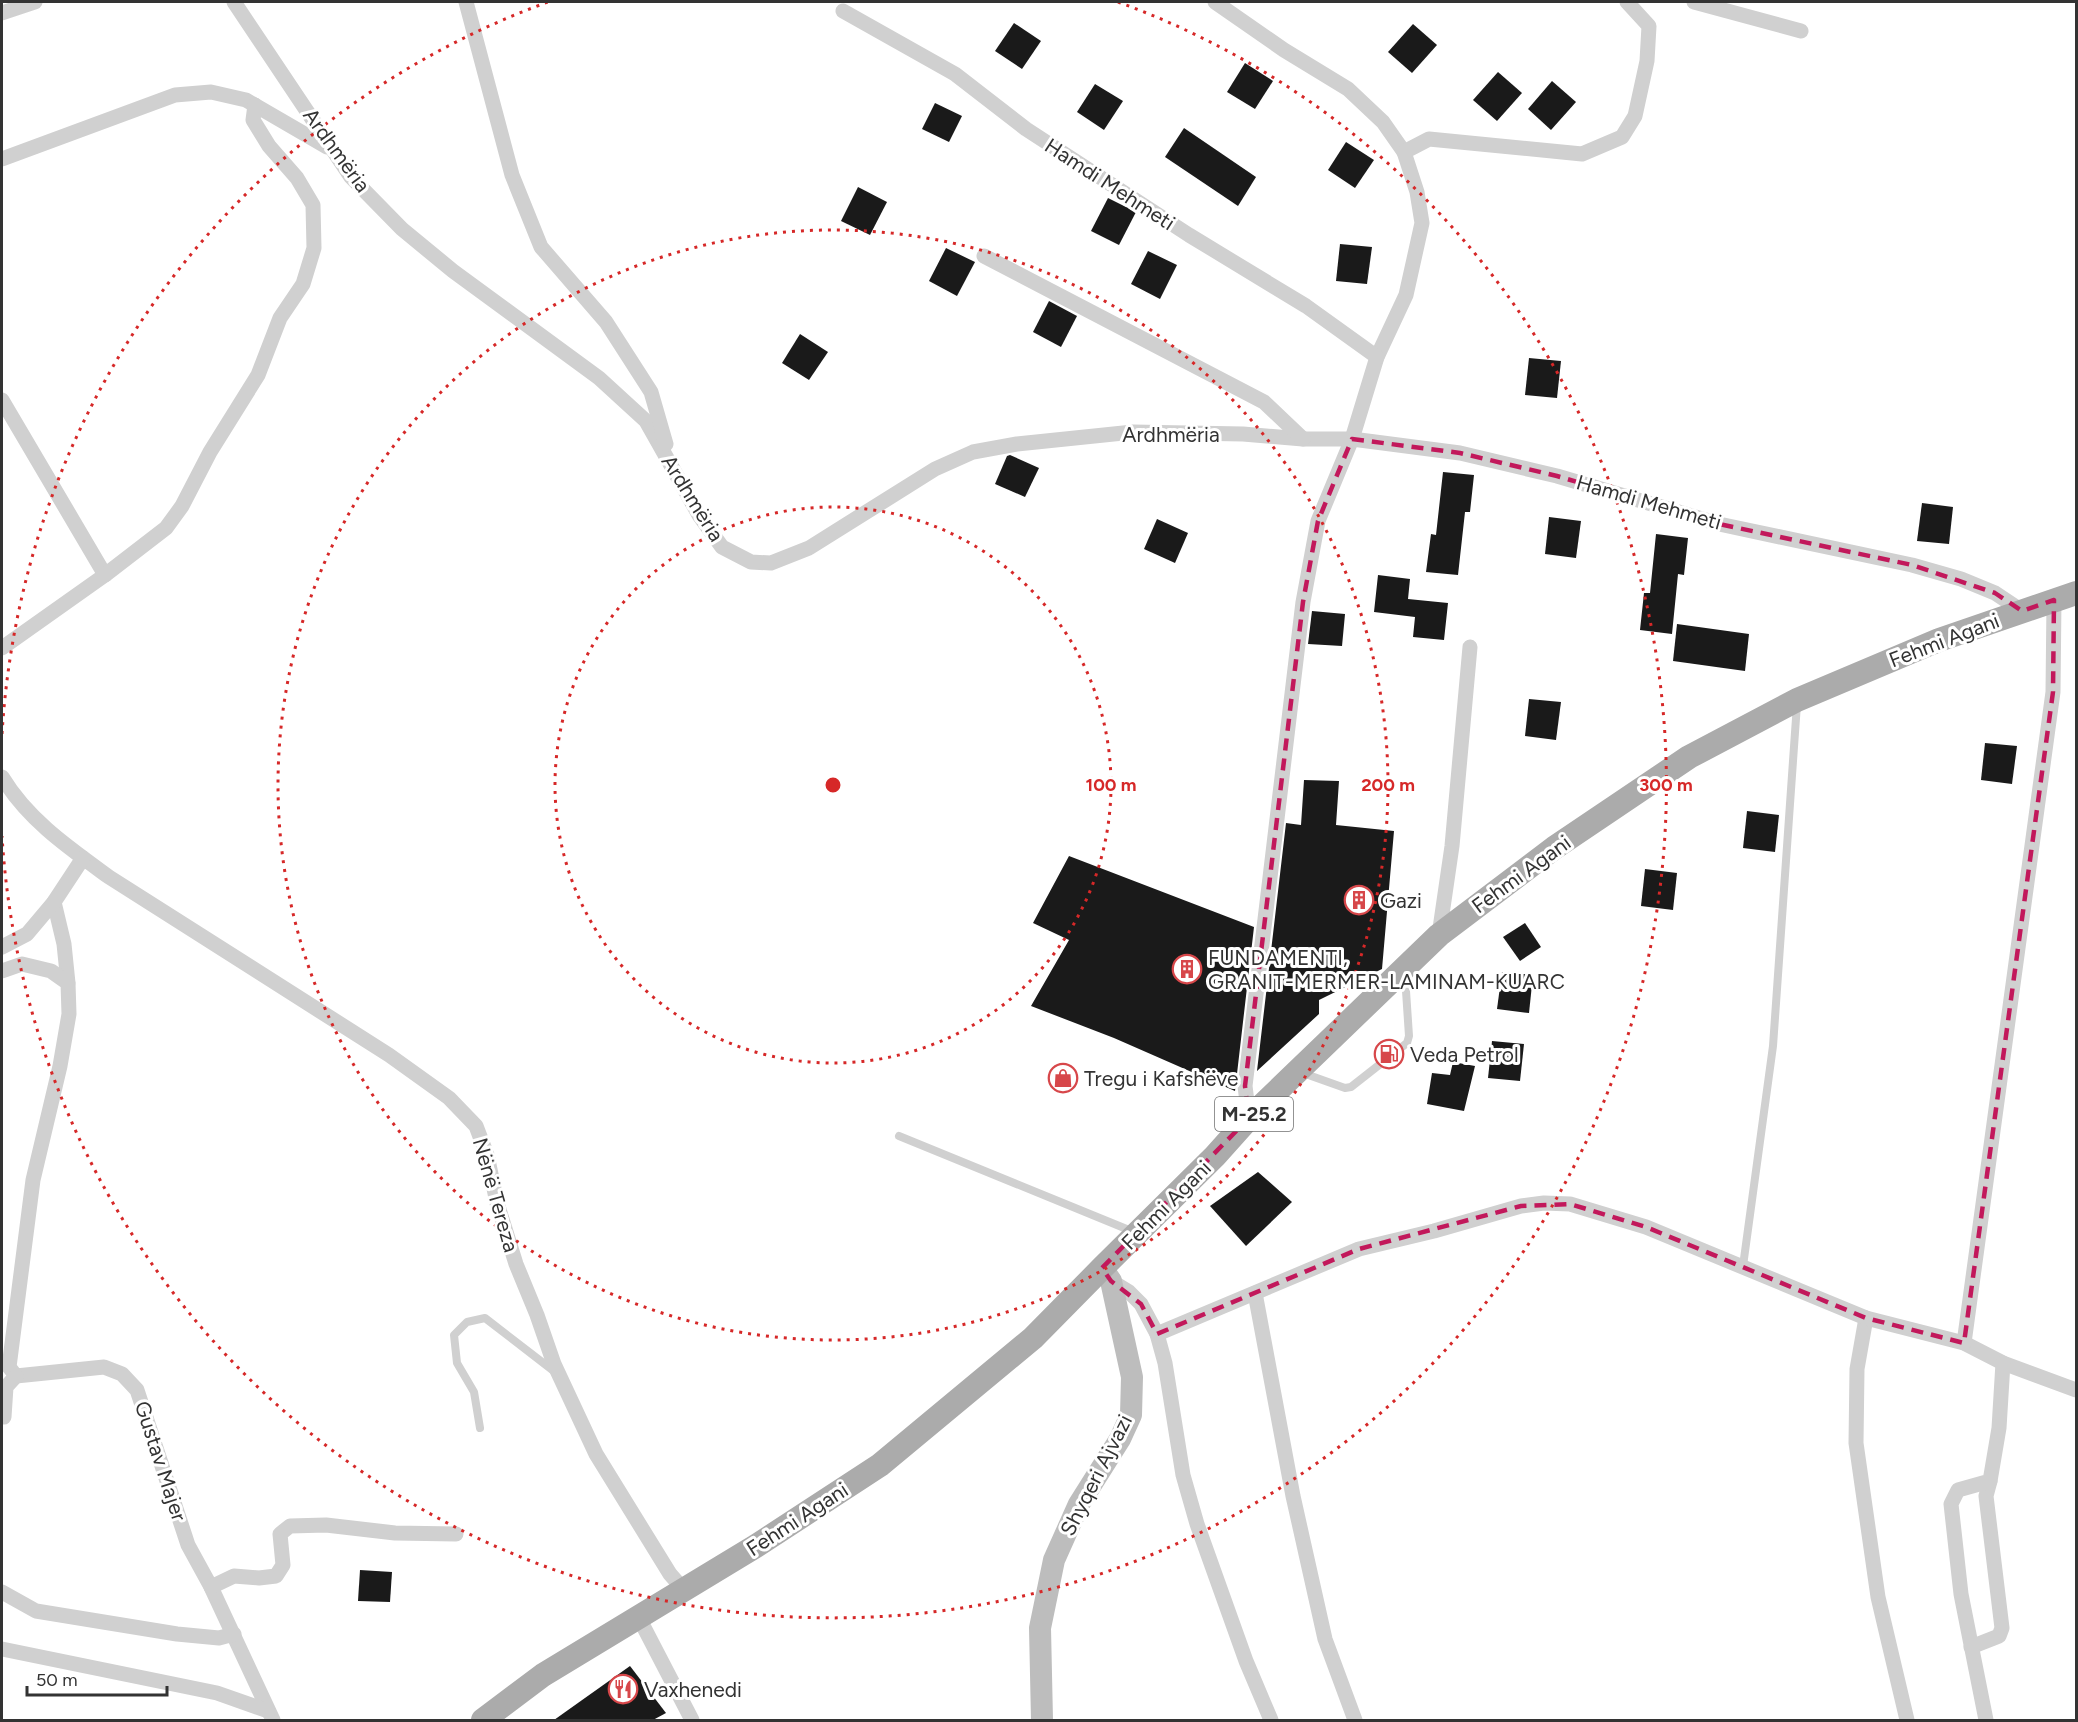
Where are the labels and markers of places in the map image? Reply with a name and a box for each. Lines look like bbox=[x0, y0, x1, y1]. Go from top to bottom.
centre of rings bbox=[823, 775, 843, 795]
building icon: Gazi bbox=[1343, 884, 1375, 916]
place label: Gazi bbox=[1380, 888, 1422, 913]
place label: FUNDAMENTI, GRANIT-MERMER-LAMINAM-KUARC bbox=[1208, 945, 1565, 994]
building icon: FUNDAMENTI, GRANIT-MERMER-LAMINAM-KUARC bbox=[1171, 953, 1203, 985]
fuel station icon: Veda Petrol bbox=[1373, 1038, 1405, 1070]
place label: Veda Petrol bbox=[1410, 1042, 1519, 1067]
shop icon: Tregu i Kafshëve bbox=[1047, 1062, 1079, 1094]
place label: Tregu i Kafshëve bbox=[1084, 1066, 1238, 1091]
restaurant icon: Vaxhenedi bbox=[607, 1673, 639, 1705]
place label: Vaxhenedi bbox=[644, 1677, 742, 1702]

